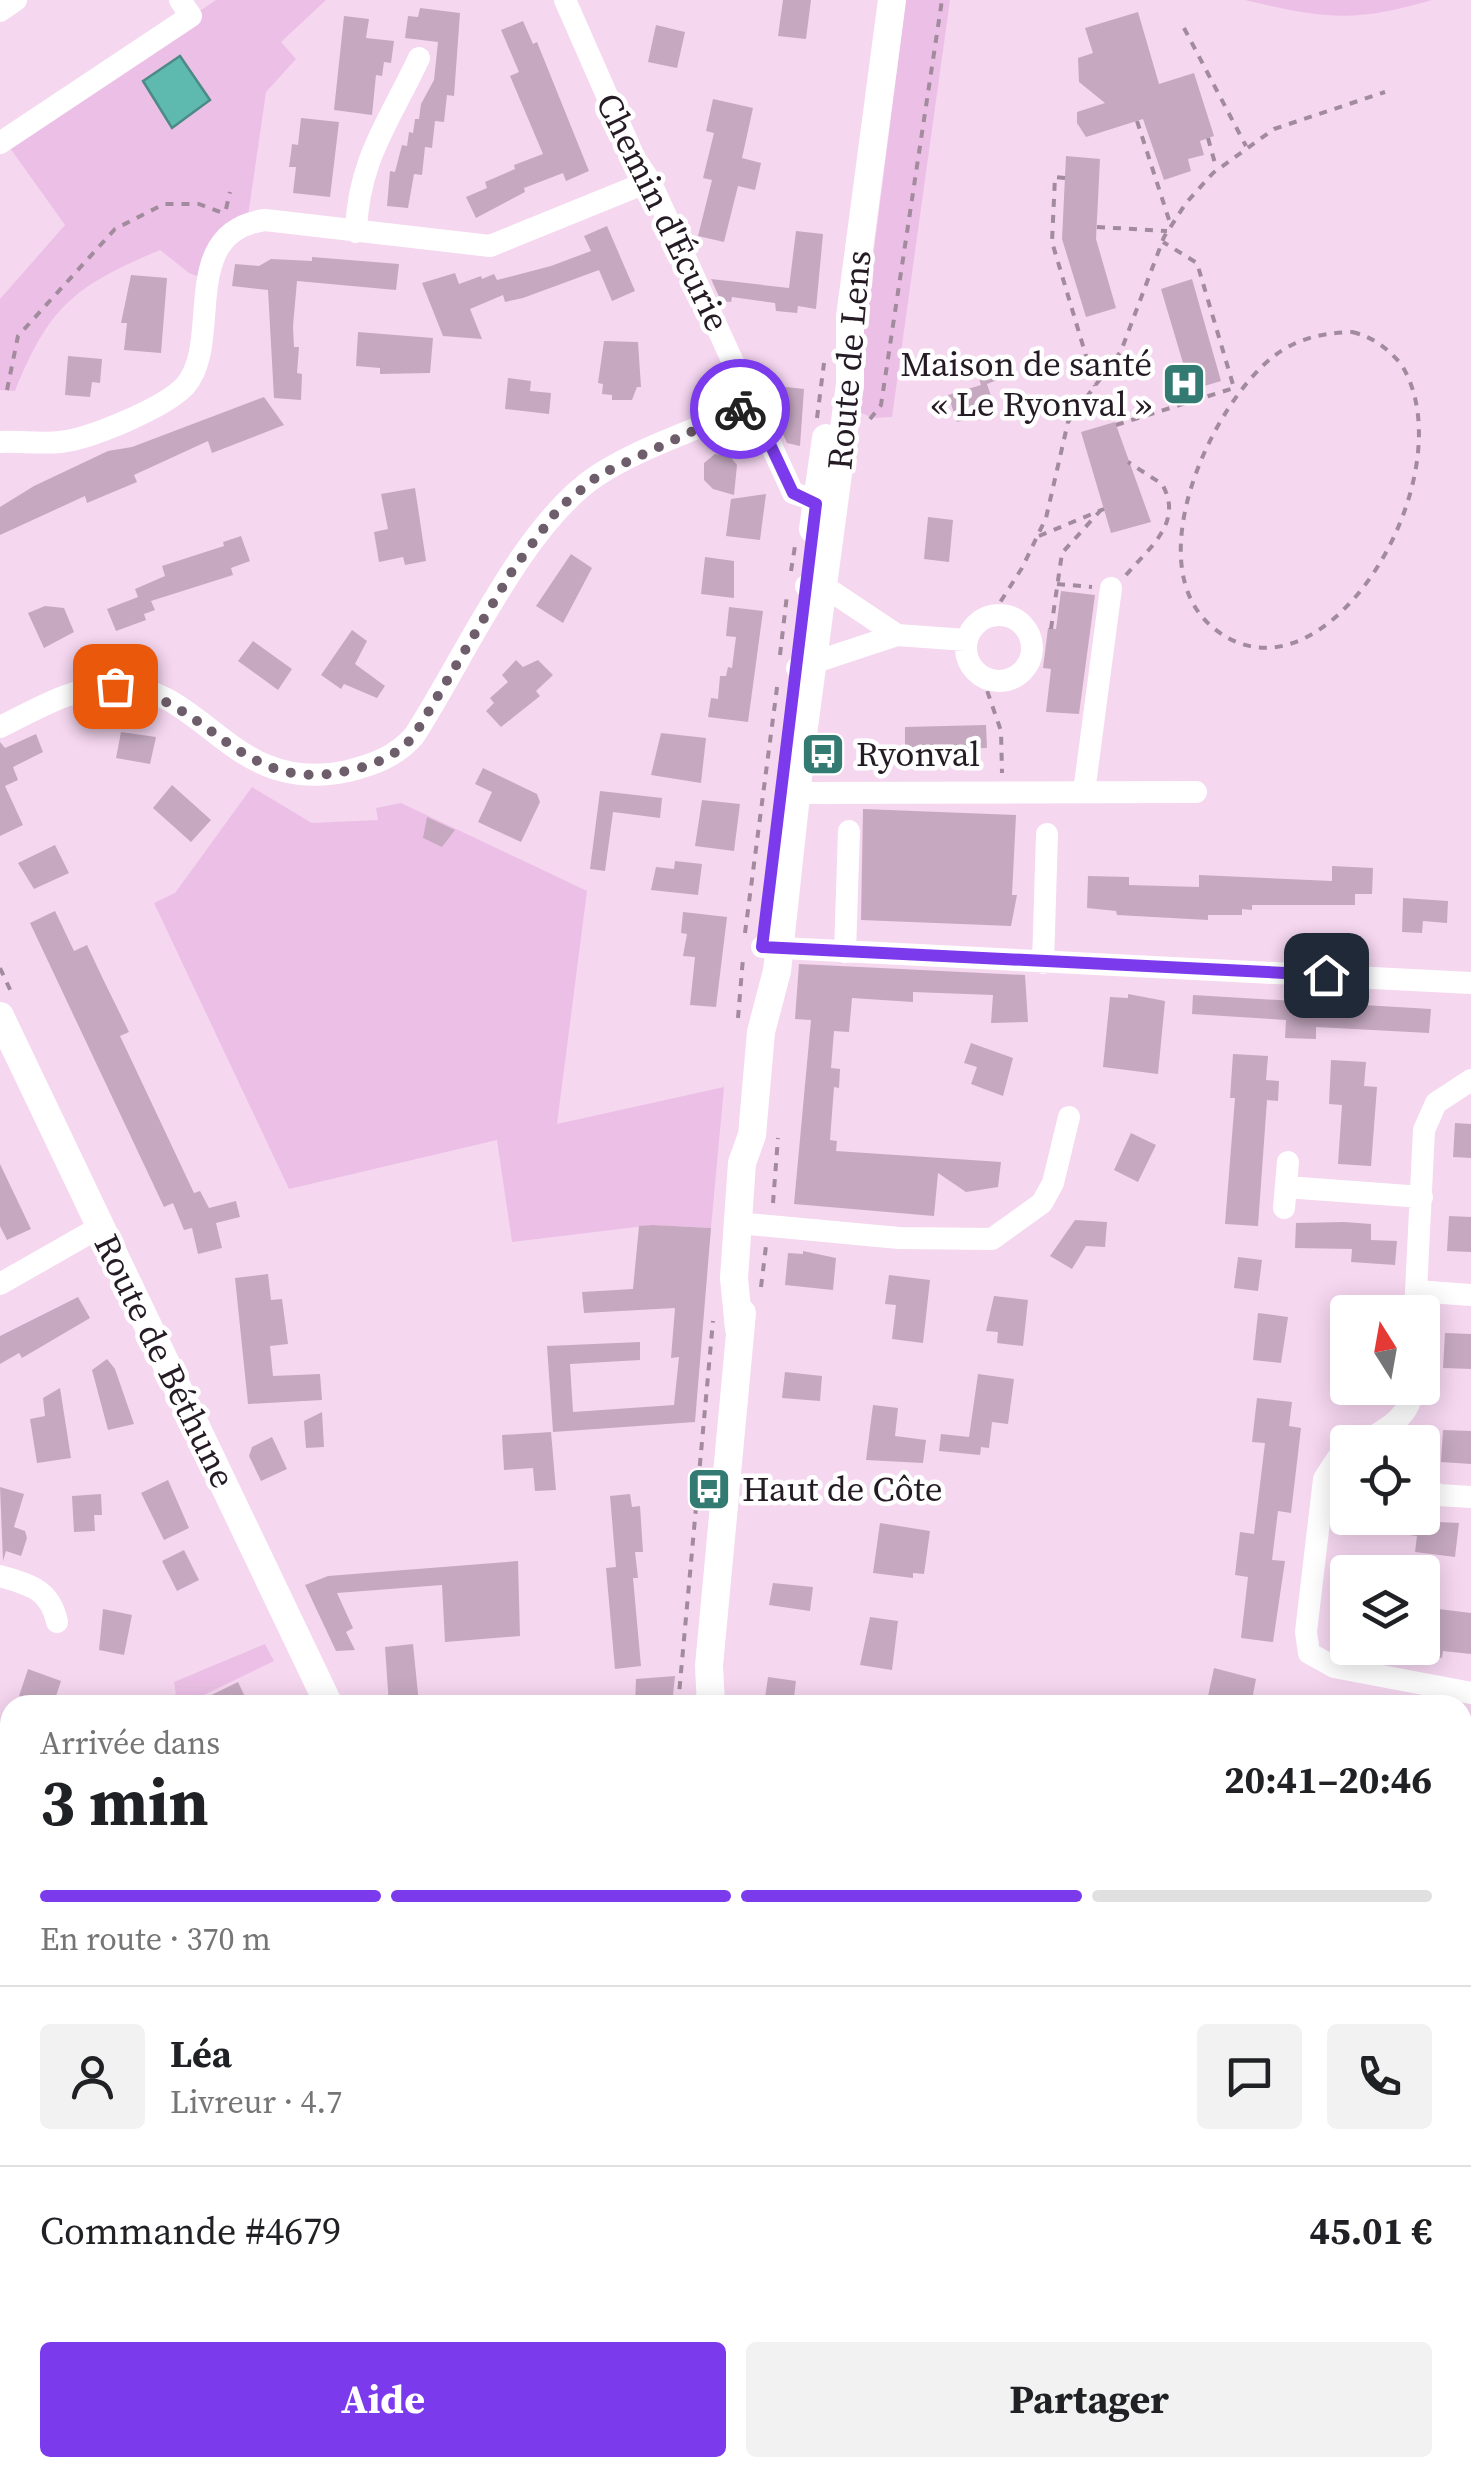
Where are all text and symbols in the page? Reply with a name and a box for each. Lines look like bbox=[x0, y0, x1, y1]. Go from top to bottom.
street label: Chemin d'Écurie bbox=[585, 85, 741, 339]
street label: Route de Lens bbox=[816, 248, 882, 472]
place label: Maison de santé « Le Ryonval » bbox=[900, 340, 1152, 428]
courier bbox=[690, 359, 790, 459]
hospital icon: Maison de santé « Le Ryonval » bbox=[1161, 361, 1207, 407]
icon: bike bbox=[713, 382, 768, 437]
pin bbox=[73, 644, 158, 729]
icon: bag bbox=[88, 659, 143, 714]
place label: Ryonval bbox=[856, 730, 980, 778]
bus stop icon: Ryonval bbox=[800, 731, 846, 777]
pin bbox=[1284, 933, 1369, 1018]
icon: home bbox=[1299, 948, 1354, 1003]
street label: Route de Béthune bbox=[83, 1226, 247, 1496]
north arrow bbox=[1330, 1295, 1440, 1405]
map controls bbox=[1330, 1295, 1440, 1665]
button: locate bbox=[1330, 1425, 1440, 1535]
place label: Haut de Côte bbox=[742, 1465, 943, 1513]
bus stop icon: Haut de Côte bbox=[686, 1466, 732, 1512]
button: layers bbox=[1330, 1555, 1440, 1665]
text: Arrivée dans bbox=[40, 1721, 220, 1765]
text: 20:41–20:46 bbox=[1224, 1754, 1432, 1806]
text: 3 min bbox=[40, 1758, 209, 1847]
text: En route · 370 m bbox=[40, 1917, 271, 1961]
button: person bbox=[40, 2024, 145, 2129]
button: chat bbox=[1197, 2024, 1302, 2129]
button: phone bbox=[1327, 2024, 1432, 2129]
text: Léa bbox=[170, 2028, 232, 2080]
text: Livreur · 4.7 bbox=[170, 2080, 342, 2124]
text: Commande #4679 bbox=[40, 2205, 341, 2257]
text: 45.01 € bbox=[1309, 2205, 1432, 2257]
button: Aide bbox=[40, 2342, 726, 2457]
button: Partager bbox=[746, 2342, 1432, 2457]

